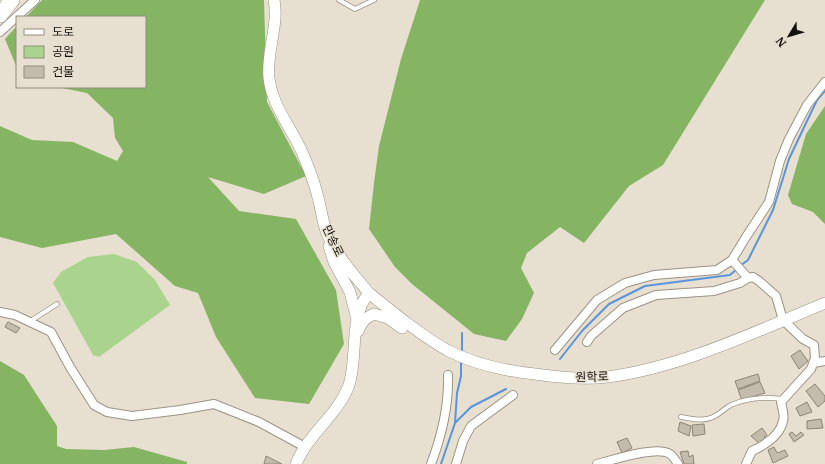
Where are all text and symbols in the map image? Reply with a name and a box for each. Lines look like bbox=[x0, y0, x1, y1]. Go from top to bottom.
legend bbox=[16, 16, 146, 88]
north arrow bbox=[769, 16, 809, 56]
text: 도로 bbox=[52, 24, 74, 39]
text: N bbox=[773, 34, 789, 50]
text: 공원 bbox=[52, 44, 74, 59]
text: 건물 bbox=[52, 64, 74, 79]
street label: 만송로 bbox=[319, 223, 347, 259]
street label: 원학로 bbox=[575, 368, 609, 385]

